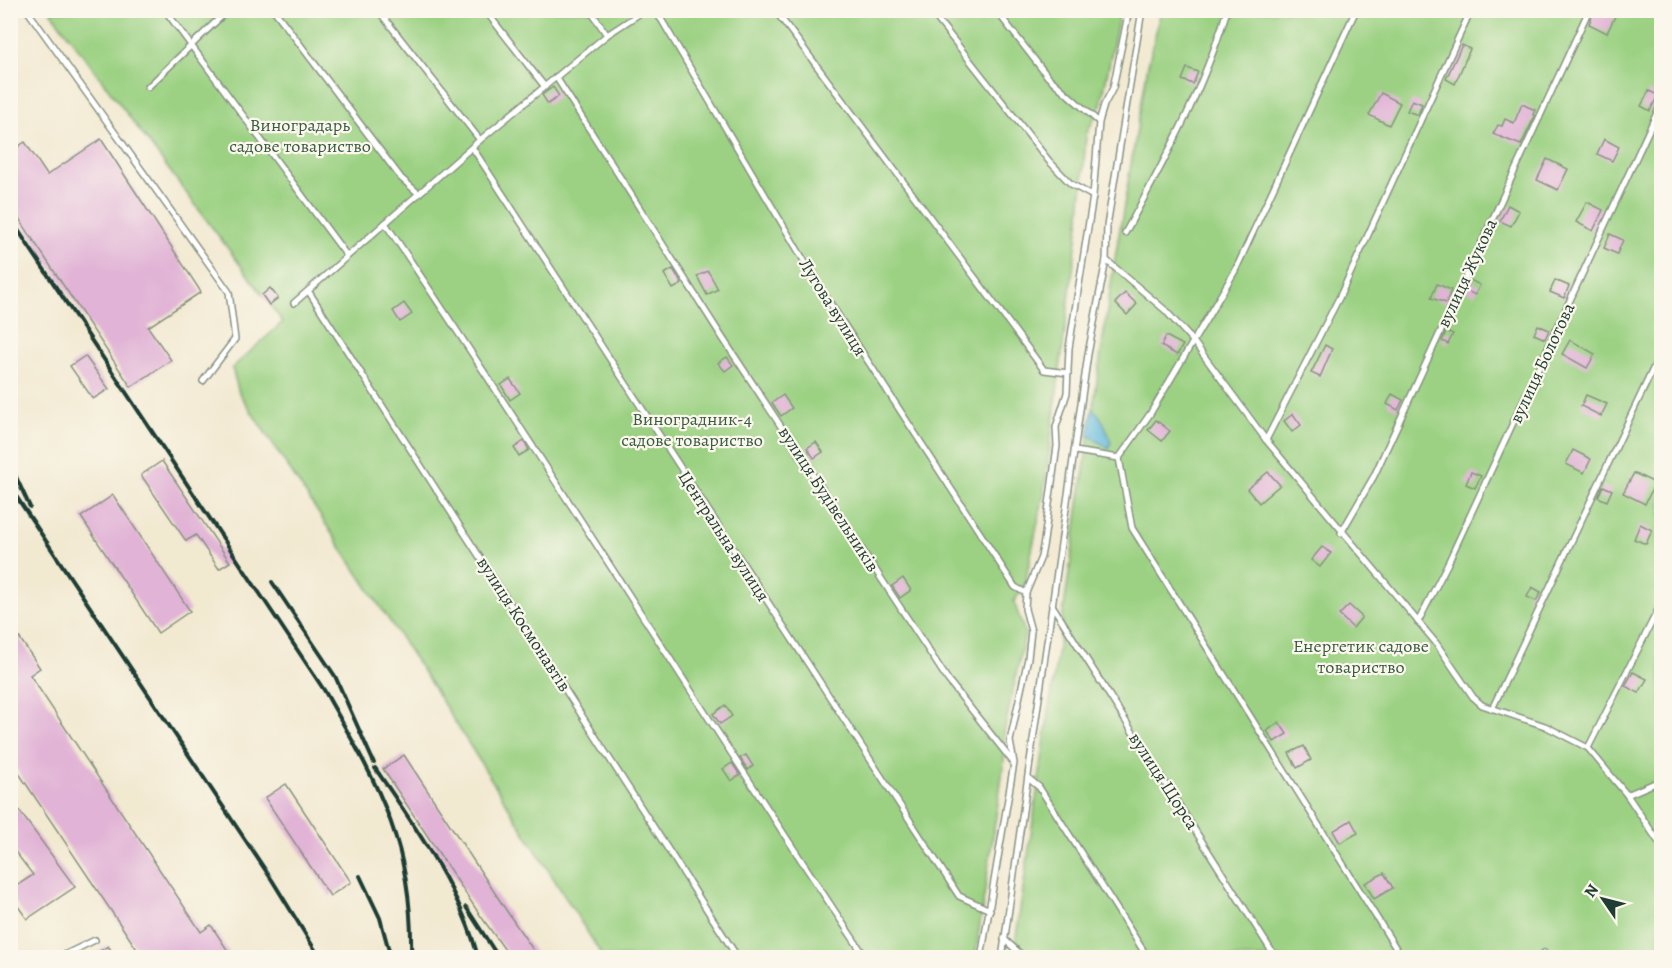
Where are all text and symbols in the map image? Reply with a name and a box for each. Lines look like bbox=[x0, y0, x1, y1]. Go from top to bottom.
park label: Виноградарь садове товариство bbox=[229, 113, 371, 158]
street label: вулиця Жукова bbox=[1431, 214, 1503, 331]
street label: Лугова вулиця bbox=[793, 253, 873, 361]
street label: вулиця Болотова bbox=[1504, 298, 1581, 427]
park label: Виноградник-4 садове товариство bbox=[621, 407, 763, 452]
street label: вулиця Будівельників bbox=[773, 422, 885, 576]
street label: Центральна вулиця bbox=[673, 466, 775, 606]
street label: вулиця Космонавтів bbox=[471, 552, 577, 696]
park label: Енергетик садове товариство bbox=[1293, 634, 1429, 679]
street label: вулиця Щорса bbox=[1124, 728, 1205, 835]
north arrow bbox=[1573, 869, 1633, 929]
text: N bbox=[1579, 880, 1604, 902]

